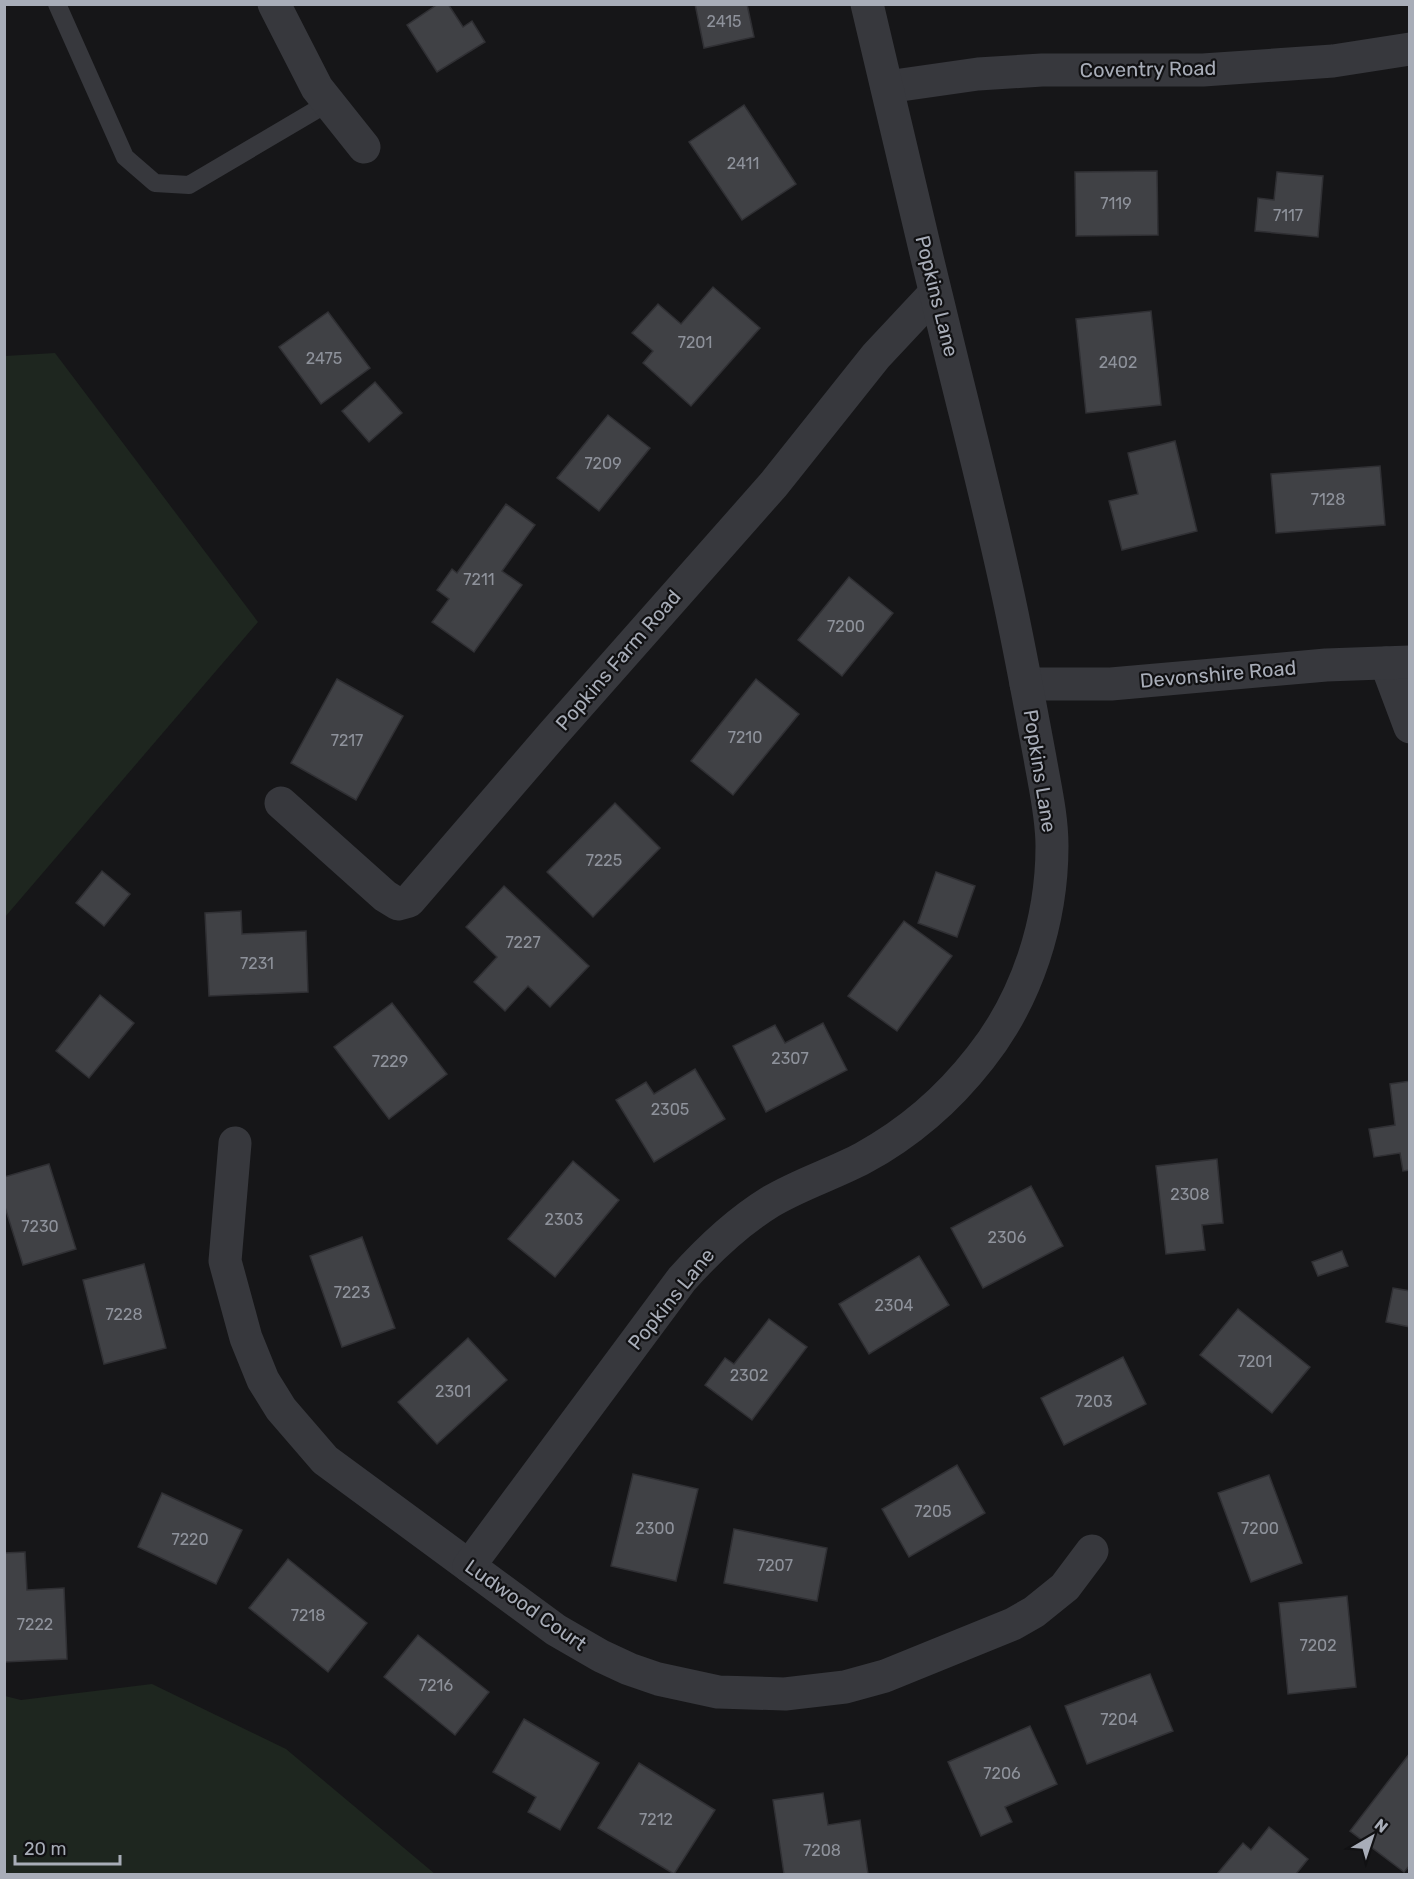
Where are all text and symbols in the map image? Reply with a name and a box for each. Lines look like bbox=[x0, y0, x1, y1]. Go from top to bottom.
house number: 2415 bbox=[706, 12, 742, 31]
street label: Coventry Road bbox=[1080, 56, 1216, 82]
house number: 2411 bbox=[727, 154, 759, 173]
house number: 7119 bbox=[1100, 194, 1132, 213]
house number: 7117 bbox=[1273, 206, 1303, 225]
street label: Popkins Lane bbox=[910, 233, 964, 359]
house number: 7201 bbox=[678, 333, 712, 352]
house number: 2475 bbox=[306, 349, 342, 368]
house number: 2402 bbox=[1099, 353, 1137, 372]
house number: 7209 bbox=[584, 454, 622, 473]
house number: 7128 bbox=[1311, 490, 1345, 509]
house number: 7211 bbox=[463, 570, 495, 589]
street label: Popkins Farm Road bbox=[550, 585, 686, 735]
house number: 7200 bbox=[827, 617, 865, 636]
street label: Devonshire Road bbox=[1139, 655, 1297, 693]
street label: Popkins Lane bbox=[1018, 708, 1062, 834]
house number: 7210 bbox=[728, 728, 762, 747]
house number: 7217 bbox=[331, 731, 363, 750]
house number: 7225 bbox=[586, 851, 622, 870]
house number: 7227 bbox=[505, 933, 541, 952]
house number: 7231 bbox=[240, 954, 274, 973]
house number: 2307 bbox=[771, 1049, 809, 1068]
house number: 7229 bbox=[372, 1052, 408, 1071]
house number: 2305 bbox=[651, 1100, 689, 1119]
house number: 2308 bbox=[1170, 1185, 1210, 1204]
house number: 2303 bbox=[545, 1210, 583, 1229]
house number: 7230 bbox=[21, 1217, 59, 1236]
house number: 2306 bbox=[988, 1228, 1027, 1247]
street label: Popkins Lane bbox=[623, 1243, 719, 1355]
house number: 7223 bbox=[334, 1283, 370, 1302]
house number: 2304 bbox=[874, 1296, 914, 1315]
house number: 7228 bbox=[105, 1305, 143, 1324]
house number: 7201 bbox=[1238, 1352, 1272, 1371]
house number: 2302 bbox=[730, 1366, 768, 1385]
house number: 2301 bbox=[435, 1382, 471, 1401]
house number: 7203 bbox=[1075, 1392, 1113, 1411]
house number: 7205 bbox=[914, 1502, 952, 1521]
house number: 2300 bbox=[635, 1519, 675, 1538]
house number: 7200 bbox=[1241, 1519, 1279, 1538]
house number: 7220 bbox=[171, 1530, 209, 1549]
street label: Ludwood Court bbox=[461, 1554, 591, 1656]
house number: 7207 bbox=[757, 1556, 793, 1575]
house number: 7218 bbox=[291, 1606, 325, 1625]
house number: 7222 bbox=[17, 1615, 53, 1634]
house number: 7202 bbox=[1299, 1636, 1337, 1655]
house number: 7216 bbox=[419, 1676, 453, 1695]
house number: 7204 bbox=[1100, 1710, 1138, 1729]
house number: 7206 bbox=[983, 1764, 1021, 1783]
north arrow bbox=[1342, 1807, 1402, 1867]
house number: 7212 bbox=[639, 1810, 673, 1829]
text: N bbox=[1371, 1815, 1392, 1837]
scale bar bbox=[15, 1828, 120, 1866]
text: 20 m bbox=[24, 1838, 66, 1860]
house number: 7208 bbox=[803, 1841, 841, 1860]

